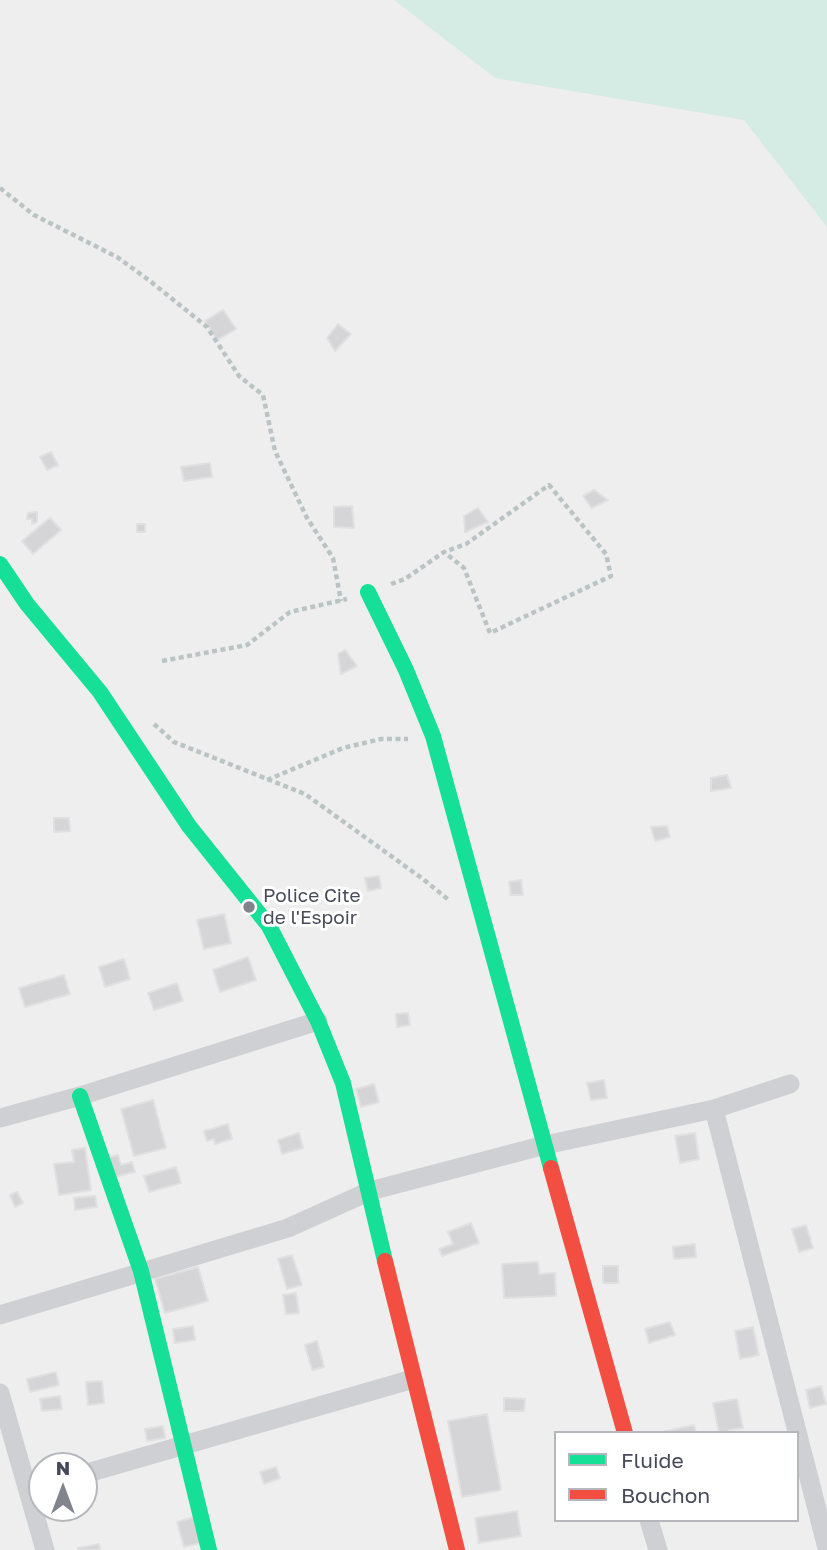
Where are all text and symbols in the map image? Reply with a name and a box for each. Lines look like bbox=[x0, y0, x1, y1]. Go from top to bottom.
place label: Police Cite de l'Espoir bbox=[263, 885, 361, 929]
marker: Police Cite de l'Espoir bbox=[241, 899, 257, 915]
legend bbox=[554, 1431, 799, 1522]
text: Fluide bbox=[621, 1447, 684, 1473]
north arrow bbox=[28, 1452, 98, 1522]
text: N bbox=[56, 1456, 70, 1479]
text: Bouchon bbox=[621, 1482, 710, 1508]

